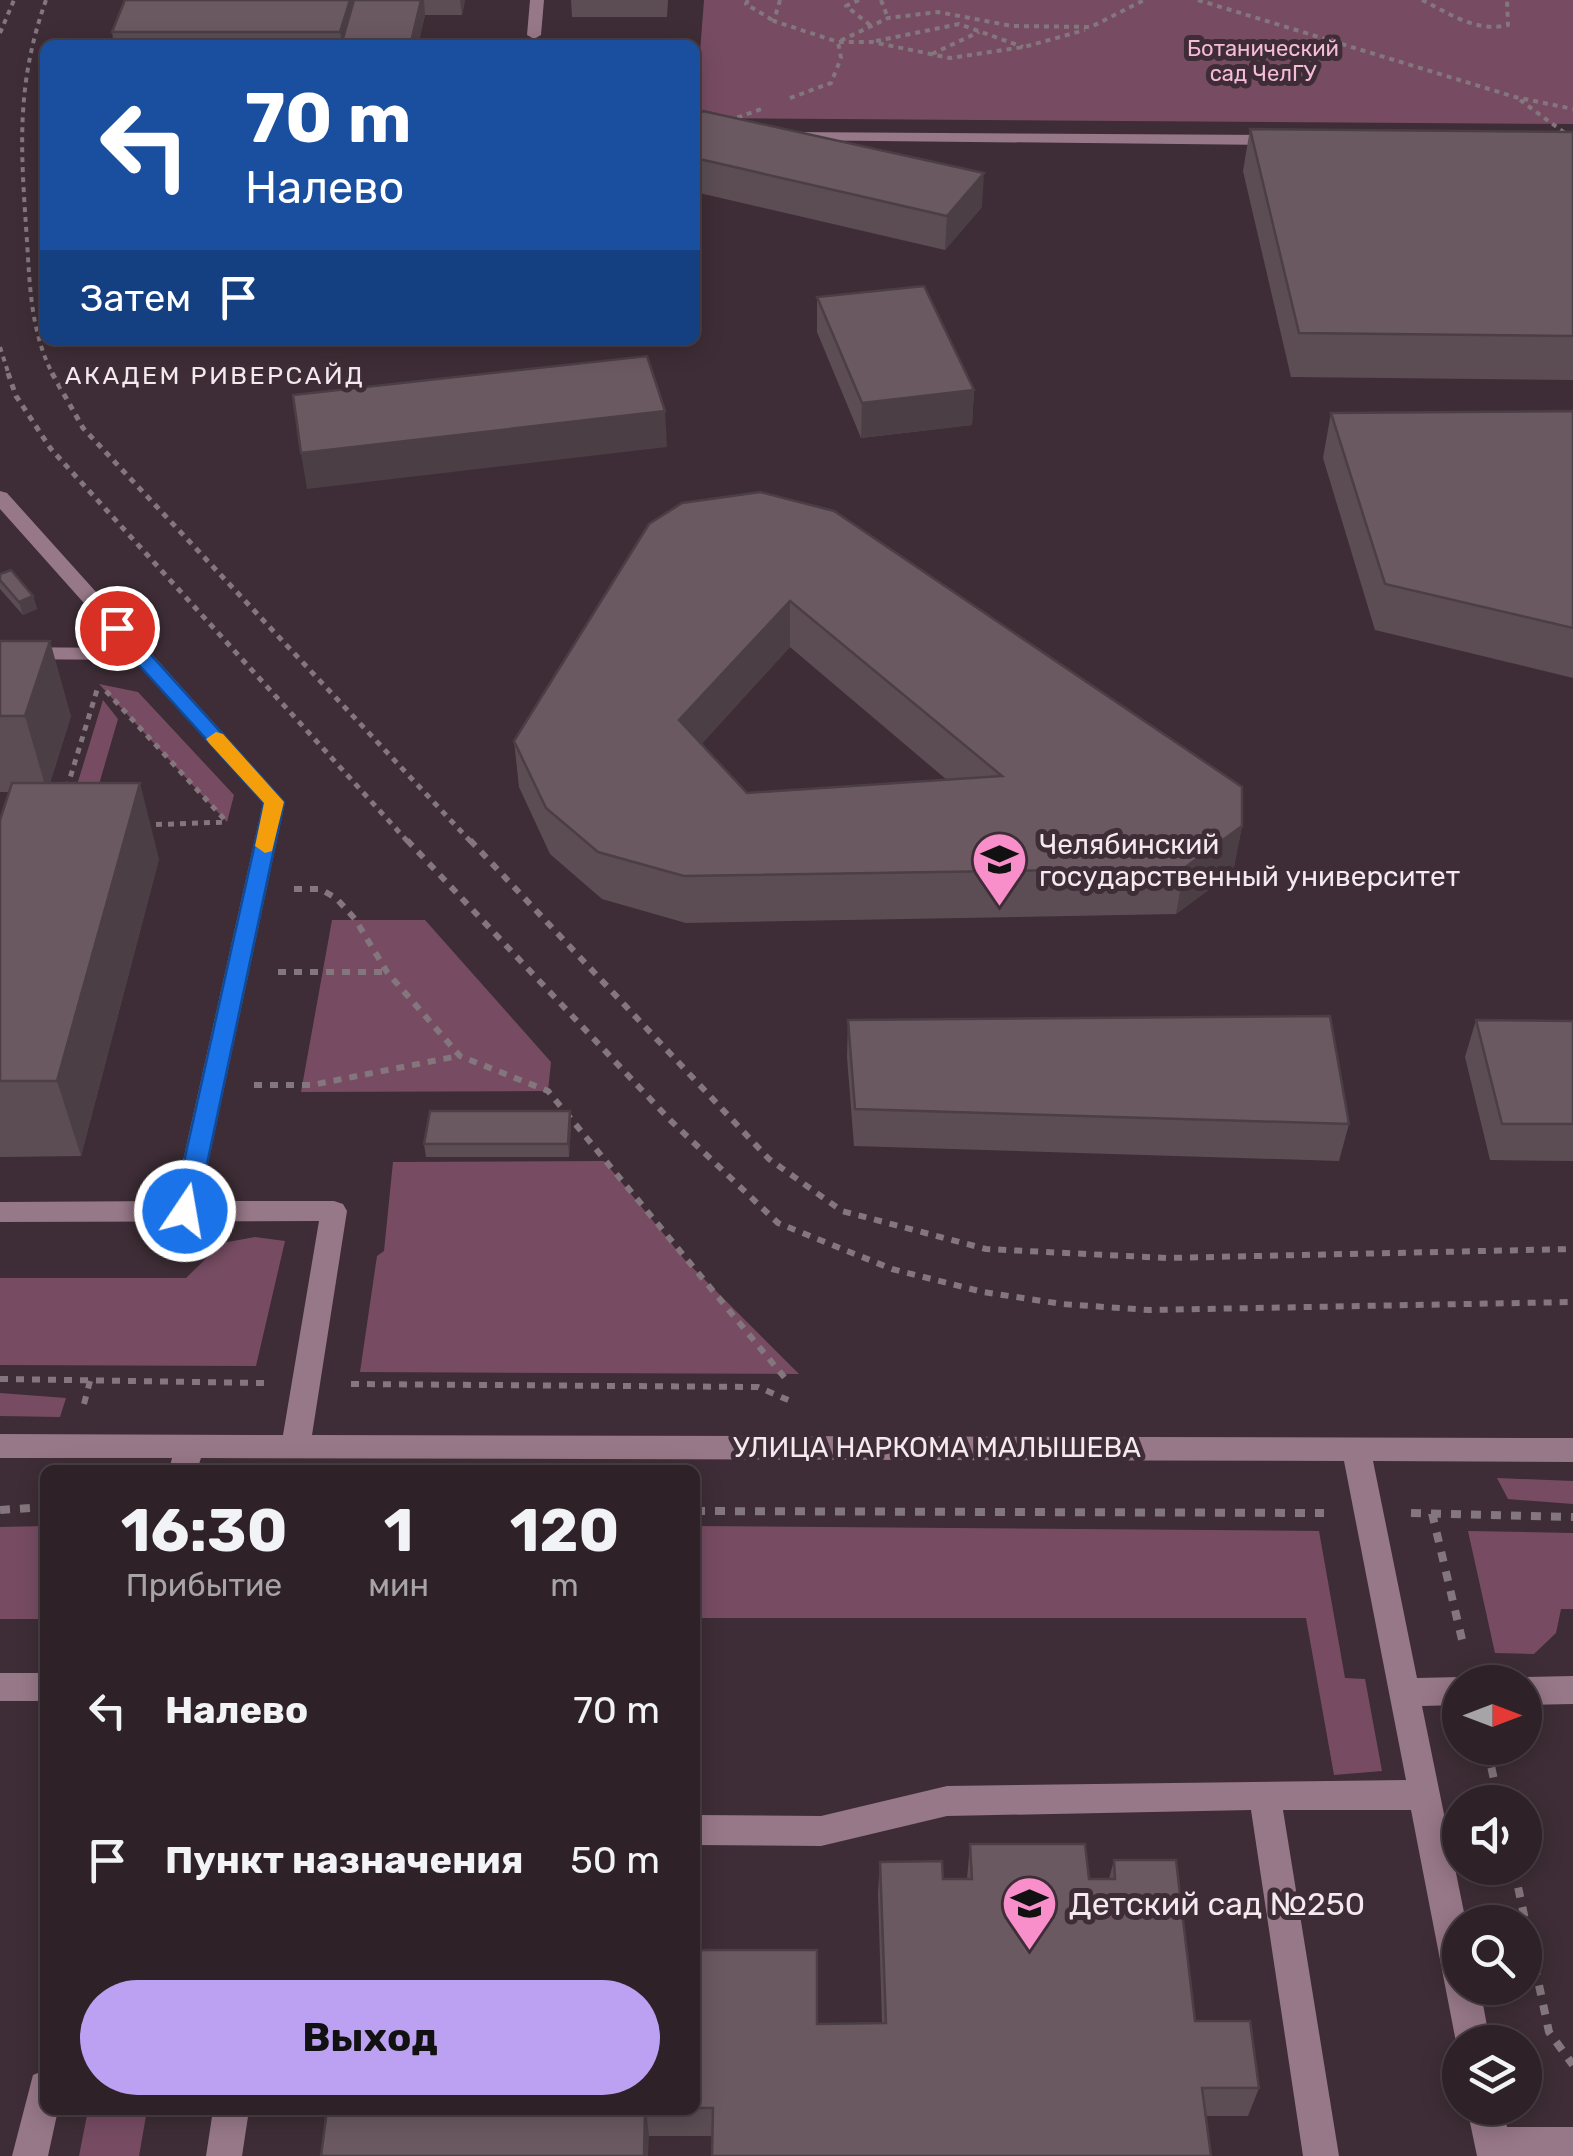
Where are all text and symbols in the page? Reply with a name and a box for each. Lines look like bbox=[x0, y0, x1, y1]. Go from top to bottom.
park label: Ботанический сад ЧелГУ bbox=[1187, 35, 1339, 87]
text: 70 m bbox=[245, 77, 412, 160]
icon: left bbox=[80, 80, 210, 210]
text: Налево bbox=[245, 161, 404, 214]
icon: arrive bbox=[211, 270, 266, 325]
text: Затем bbox=[80, 275, 191, 321]
district label: АКАДЕМ РИВЕРСАЙД bbox=[65, 361, 365, 390]
pin bbox=[75, 586, 160, 671]
icon: arrive bbox=[90, 601, 145, 656]
place label: Челябинский государственный университет bbox=[1039, 828, 1460, 893]
school or university icon: Челябинский государственный университет bbox=[970, 830, 1030, 909]
position arrow bbox=[133, 1159, 237, 1263]
street label: УЛИЦА НАРКОМА МАЛЫШЕВА bbox=[733, 1431, 1141, 1464]
text: 16:30 bbox=[121, 1495, 287, 1566]
text: 1 bbox=[384, 1495, 413, 1566]
text: 120 bbox=[510, 1495, 619, 1566]
text: Прибытие bbox=[126, 1566, 282, 1604]
text: мин bbox=[368, 1566, 429, 1604]
text: m bbox=[550, 1566, 579, 1604]
north arrow bbox=[1442, 1665, 1542, 1765]
map controls bbox=[1442, 1665, 1542, 2125]
icon: left bbox=[80, 1683, 135, 1738]
text: Налево bbox=[165, 1687, 308, 1733]
text: 70 m bbox=[573, 1687, 660, 1733]
button: sound bbox=[1442, 1785, 1542, 1885]
icon: arrive bbox=[80, 1833, 135, 1888]
text: Пункт назначения bbox=[165, 1837, 524, 1883]
text: 50 m bbox=[570, 1837, 660, 1883]
school or university icon: Детский сад №250 bbox=[1000, 1874, 1060, 1953]
place label: Детский сад №250 bbox=[1069, 1885, 1365, 1923]
button: search bbox=[1442, 1905, 1542, 2005]
button: Выход bbox=[80, 1980, 660, 2095]
button: layers bbox=[1442, 2025, 1542, 2125]

